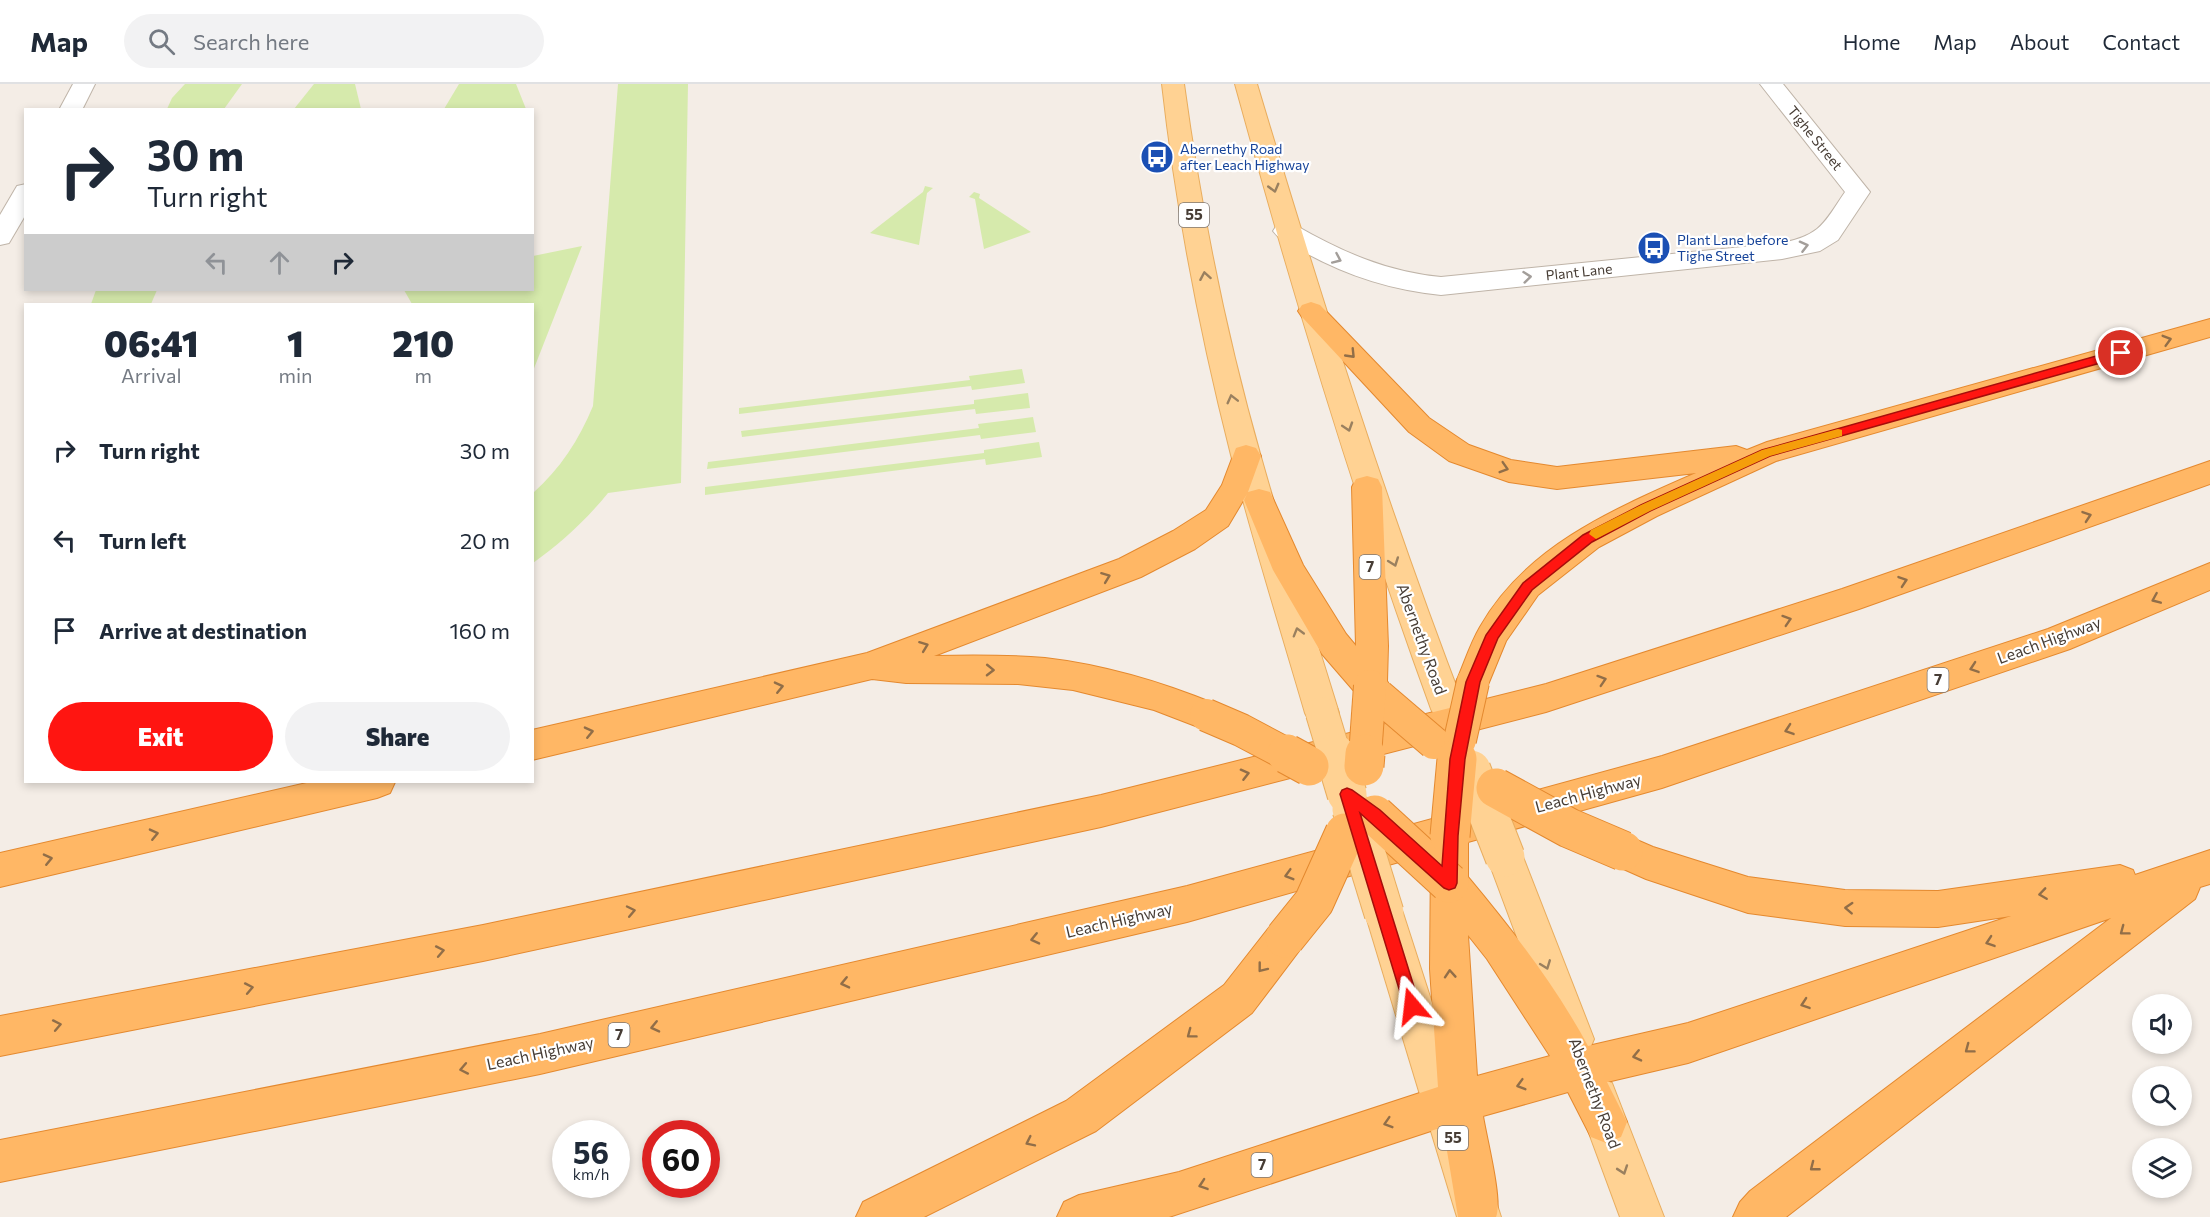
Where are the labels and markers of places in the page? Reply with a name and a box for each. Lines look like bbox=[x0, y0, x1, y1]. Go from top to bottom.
bus stop icon: Abernethy Road after Leach Highway bbox=[1139, 139, 1175, 175]
place label: Abernethy Road after Leach Highway bbox=[1180, 140, 1310, 173]
bus stop icon: Plant Lane before Tighe Street bbox=[1636, 230, 1672, 266]
place label: Plant Lane before Tighe Street bbox=[1677, 231, 1788, 264]
pin bbox=[2095, 327, 2146, 378]

